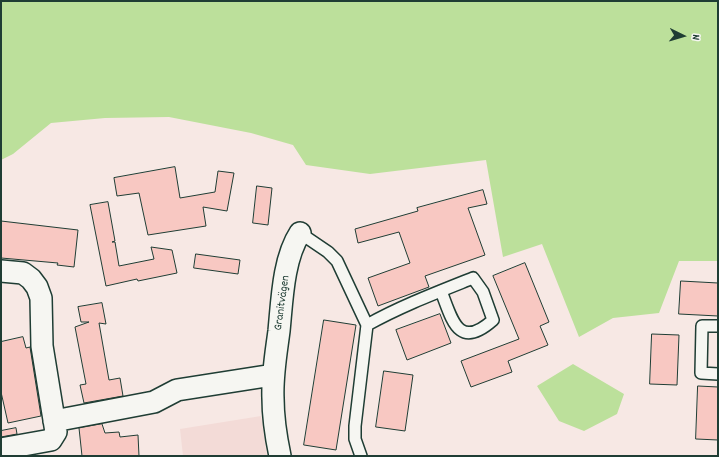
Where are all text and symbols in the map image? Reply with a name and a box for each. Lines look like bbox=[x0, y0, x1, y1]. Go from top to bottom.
north arrow bbox=[663, 16, 703, 56]
text: N bbox=[687, 34, 703, 40]
street label: Granitvägen bbox=[272, 275, 294, 331]

